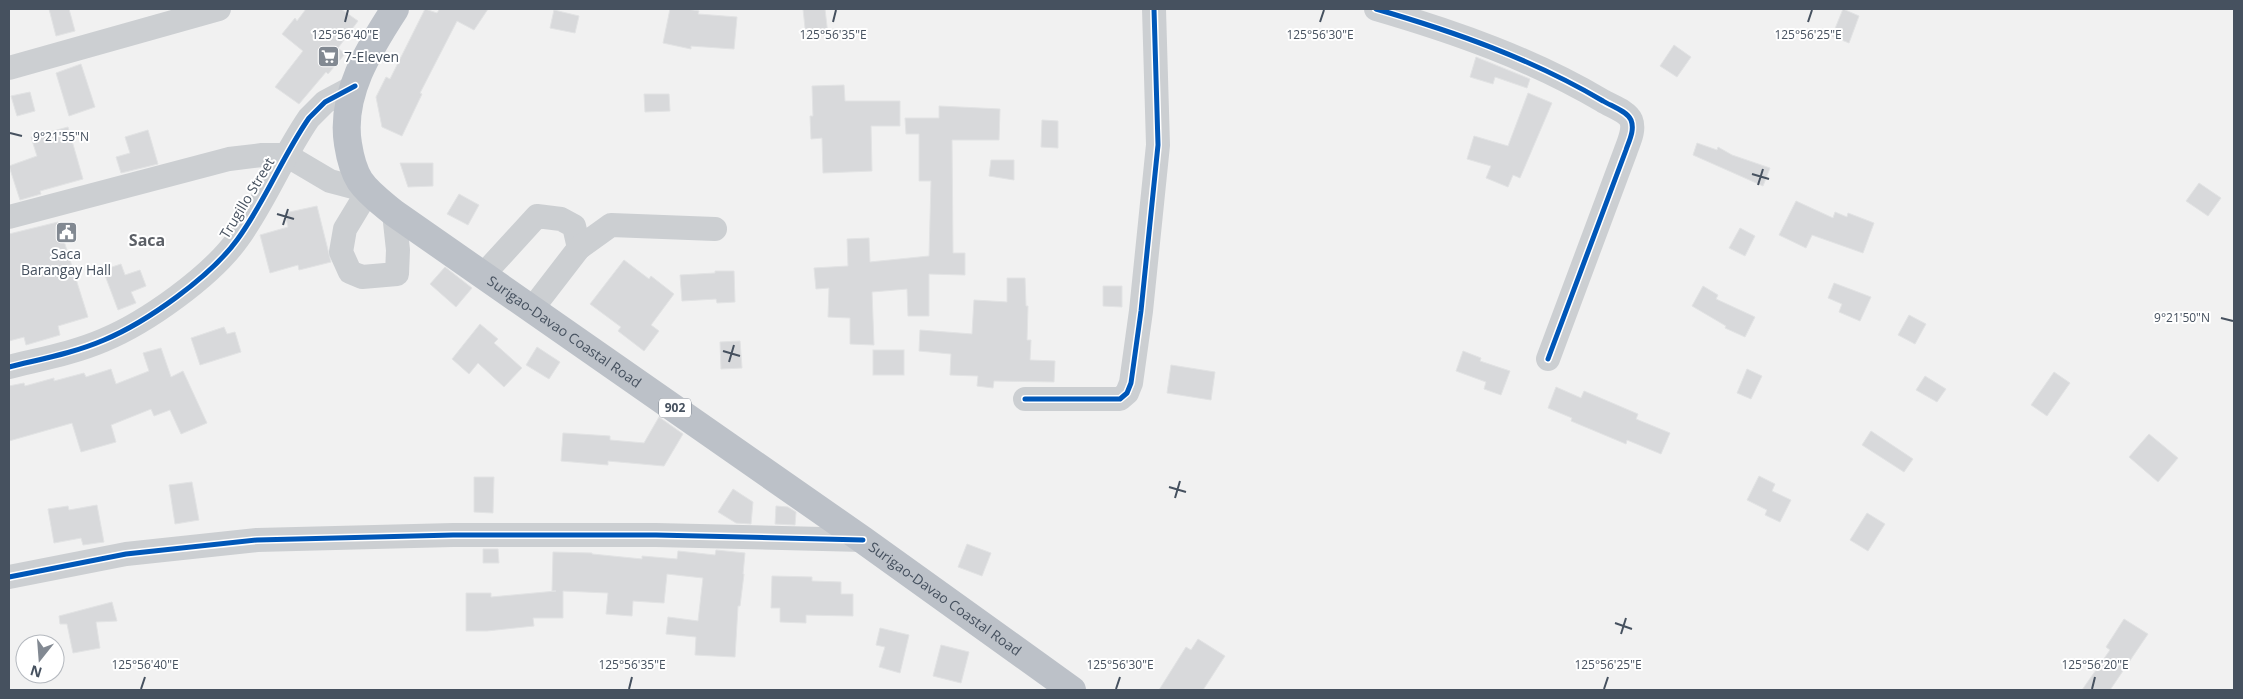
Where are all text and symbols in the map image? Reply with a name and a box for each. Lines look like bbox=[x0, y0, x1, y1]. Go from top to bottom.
text: 125°56'40"E bbox=[311, 26, 379, 43]
text: 125°56'35"E bbox=[799, 26, 867, 43]
text: 125°56'30"E bbox=[1286, 26, 1354, 43]
text: 125°56'25"E bbox=[1774, 26, 1842, 43]
supermarket icon: 7-Eleven bbox=[316, 45, 340, 69]
place label: 7-Eleven bbox=[344, 47, 399, 66]
text: 9°21'55"N bbox=[33, 128, 89, 145]
street label: Trugillo Street bbox=[215, 154, 278, 242]
public building icon: Saca Barangay Hall bbox=[54, 220, 78, 244]
district label: Saca bbox=[129, 229, 165, 251]
place label: Saca Barangay Hall bbox=[21, 244, 111, 279]
street label: Surigao-Davao Coastal Road bbox=[484, 271, 645, 392]
text: 9°21'50"N bbox=[2154, 309, 2210, 326]
road number: 902 bbox=[659, 398, 691, 418]
street label: Surigao-Davao Coastal Road bbox=[865, 537, 1025, 660]
north arrow bbox=[15, 634, 65, 684]
text: 125°56'40"E bbox=[111, 656, 179, 673]
text: 125°56'35"E bbox=[598, 656, 666, 673]
text: 125°56'30"E bbox=[1086, 656, 1154, 673]
text: 125°56'25"E bbox=[1574, 656, 1642, 673]
text: 125°56'20"E bbox=[2061, 656, 2129, 673]
text: N bbox=[28, 661, 44, 683]

